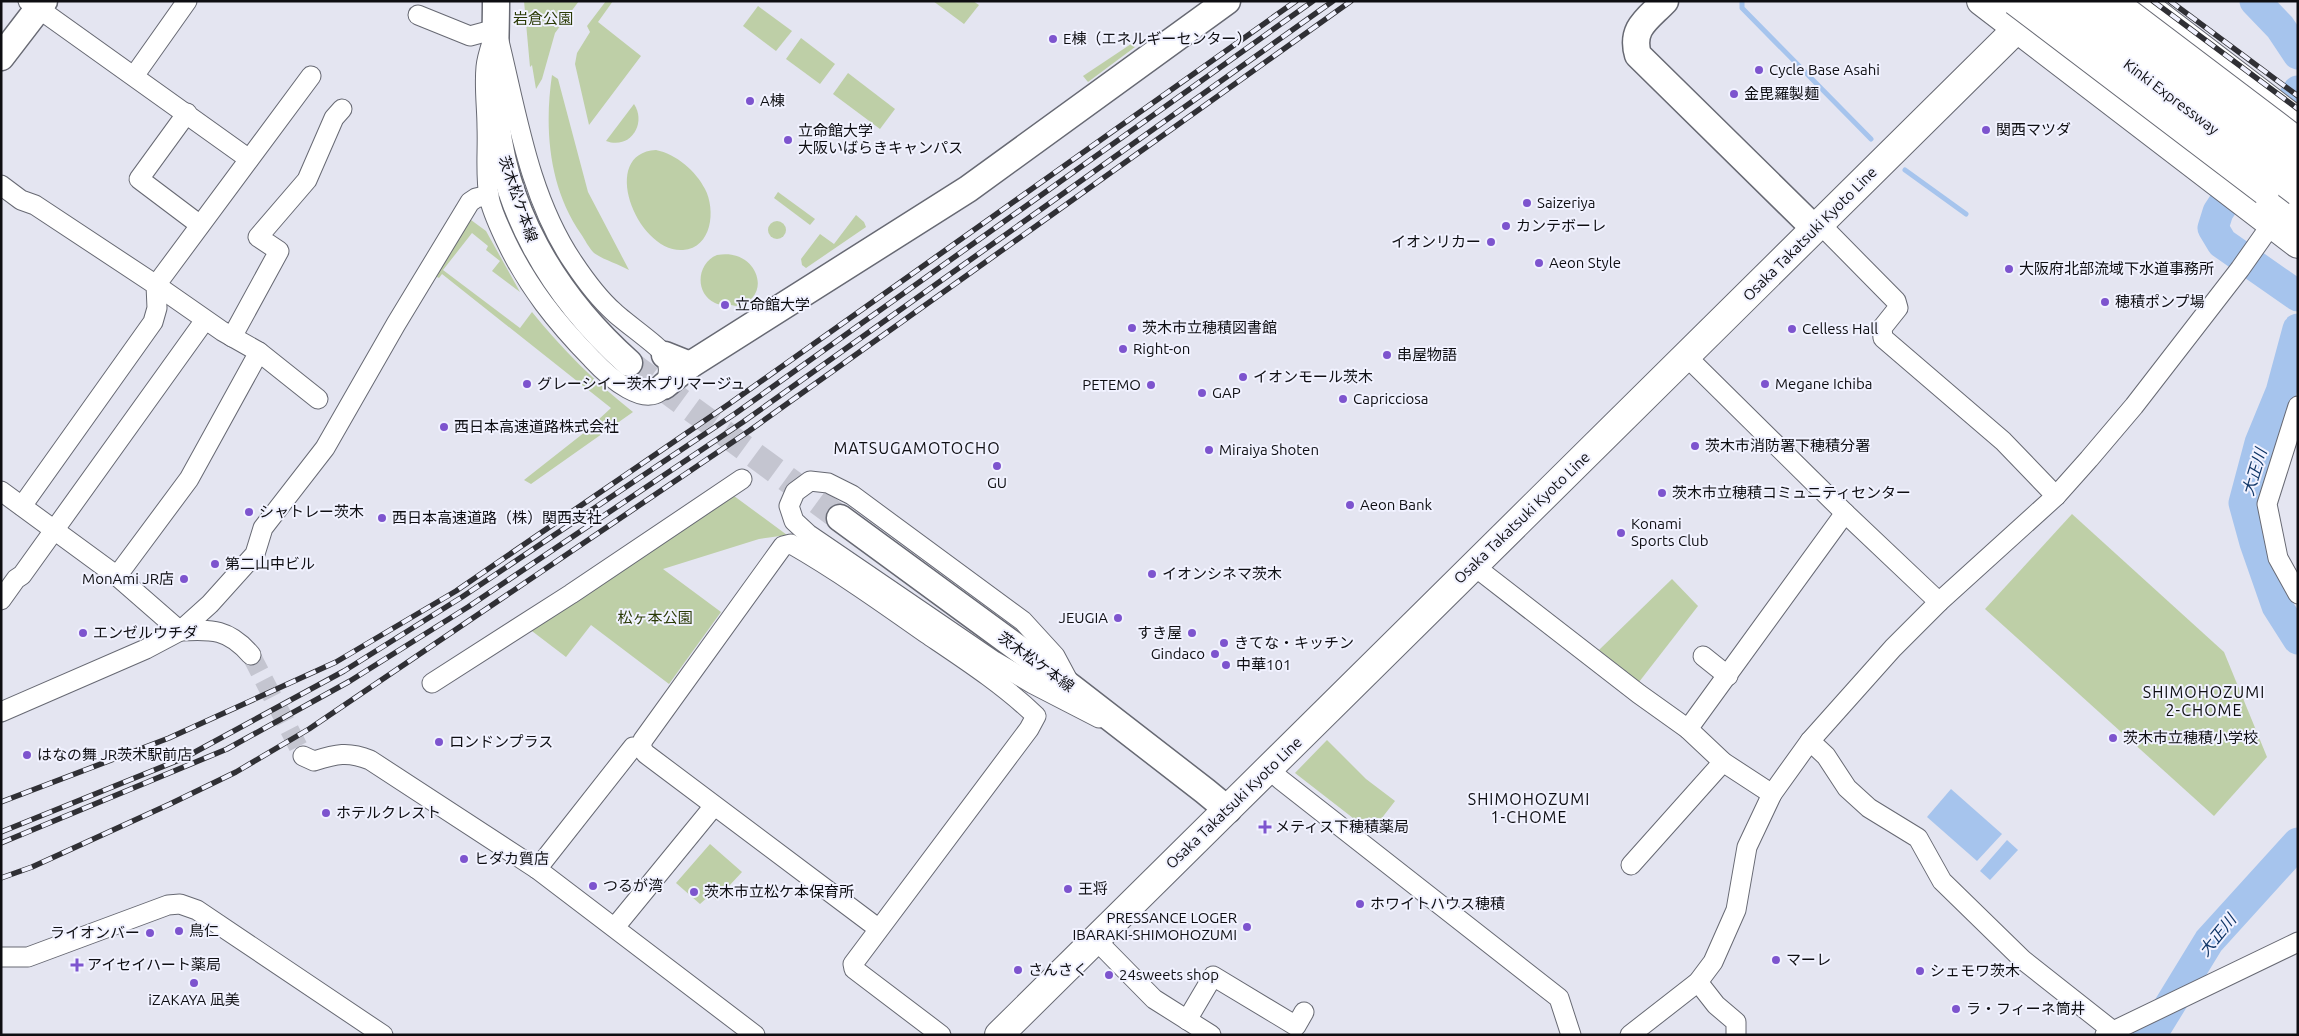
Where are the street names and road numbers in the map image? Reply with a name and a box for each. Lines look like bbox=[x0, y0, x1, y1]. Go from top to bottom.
street label: Kinki Expressway bbox=[2120, 55, 2222, 138]
street label: 茨木松ケ本線 bbox=[496, 154, 541, 244]
street label: Osaka Takatsuki Kyoto Line bbox=[1739, 163, 1880, 304]
street label: Osaka Takatsuki Kyoto Line bbox=[1450, 448, 1593, 587]
street label: 茨木松ケ本線 bbox=[995, 628, 1078, 695]
street label: Osaka Takatsuki Kyoto Line bbox=[1162, 733, 1305, 872]

